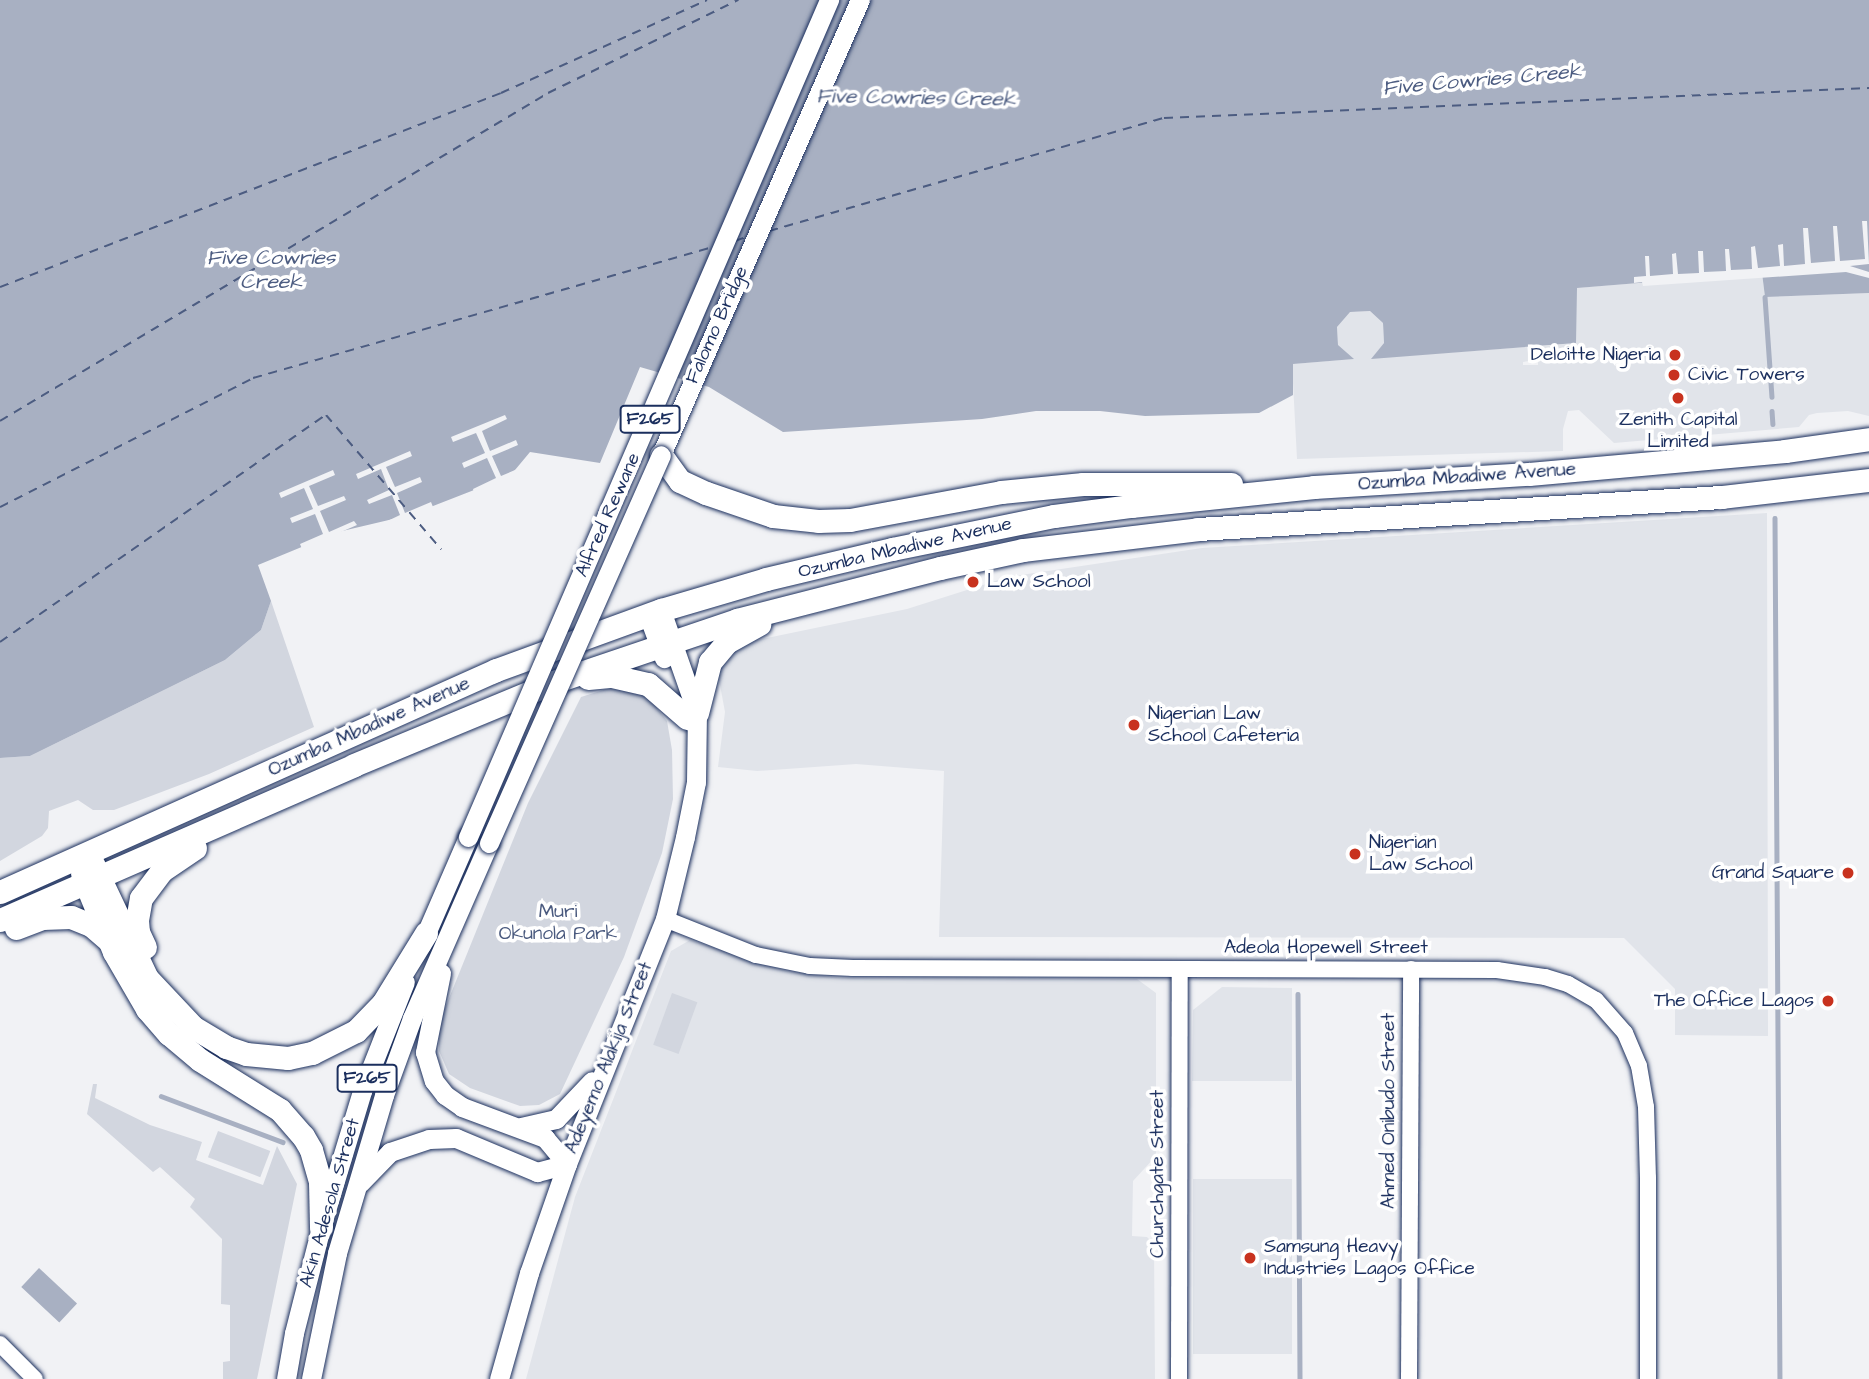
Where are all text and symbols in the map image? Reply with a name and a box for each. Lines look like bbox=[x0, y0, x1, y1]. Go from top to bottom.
water label: Five Cowries Creek bbox=[1382, 59, 1582, 101]
water label: Five Cowries Creek bbox=[816, 84, 1016, 112]
water label: Five Cowries Creek bbox=[207, 245, 335, 295]
street label: Falomo Bridge bbox=[681, 263, 753, 387]
place label: Deloitte Nigeria bbox=[1531, 344, 1661, 366]
marker: Deloitte Nigeria bbox=[1667, 347, 1683, 363]
place label: Civic Towers bbox=[1688, 364, 1805, 386]
marker: Civic Towers bbox=[1666, 367, 1682, 383]
marker: Zenith Capital Limited bbox=[1670, 390, 1686, 406]
road number: F265 bbox=[618, 404, 682, 433]
place label: Zenith Capital Limited bbox=[1618, 409, 1738, 453]
street label: Alfred Rewane bbox=[570, 450, 646, 580]
street label: Ozumba Mbadiwe Avenue bbox=[1357, 458, 1577, 496]
street label: Ozumba Mbadiwe Avenue bbox=[796, 512, 1014, 584]
place label: Law School bbox=[987, 571, 1091, 593]
marker: Law School bbox=[965, 574, 981, 590]
street label: Ozumba Mbadiwe Avenue bbox=[265, 672, 473, 782]
place label: Nigerian Law School Cafeteria bbox=[1148, 703, 1299, 747]
marker: Nigerian Law School Cafeteria bbox=[1126, 717, 1142, 733]
place label: Nigerian Law School bbox=[1369, 832, 1473, 876]
marker: Nigerian Law School bbox=[1347, 846, 1363, 862]
place label: Grand Square bbox=[1712, 862, 1834, 884]
marker: Grand Square bbox=[1840, 865, 1856, 881]
park label: Muri Okunola Park bbox=[499, 901, 617, 945]
street label: Adeola Hopewell Street bbox=[1224, 937, 1428, 959]
street label: Adeyemo Alakija Street bbox=[560, 959, 658, 1157]
place label: The Office Lagos bbox=[1654, 990, 1814, 1012]
marker: The Office Lagos bbox=[1820, 993, 1836, 1009]
street label: Ahmed Onibudo Street bbox=[1378, 1013, 1400, 1209]
road number: F265 bbox=[336, 1064, 398, 1092]
street label: Churchgate Street bbox=[1147, 1090, 1169, 1258]
street label: Akin Adesola Street bbox=[295, 1116, 365, 1290]
place label: Samsung Heavy Industries Lagos Office bbox=[1264, 1236, 1475, 1280]
marker: Samsung Heavy Industries Lagos Office bbox=[1242, 1250, 1258, 1266]

